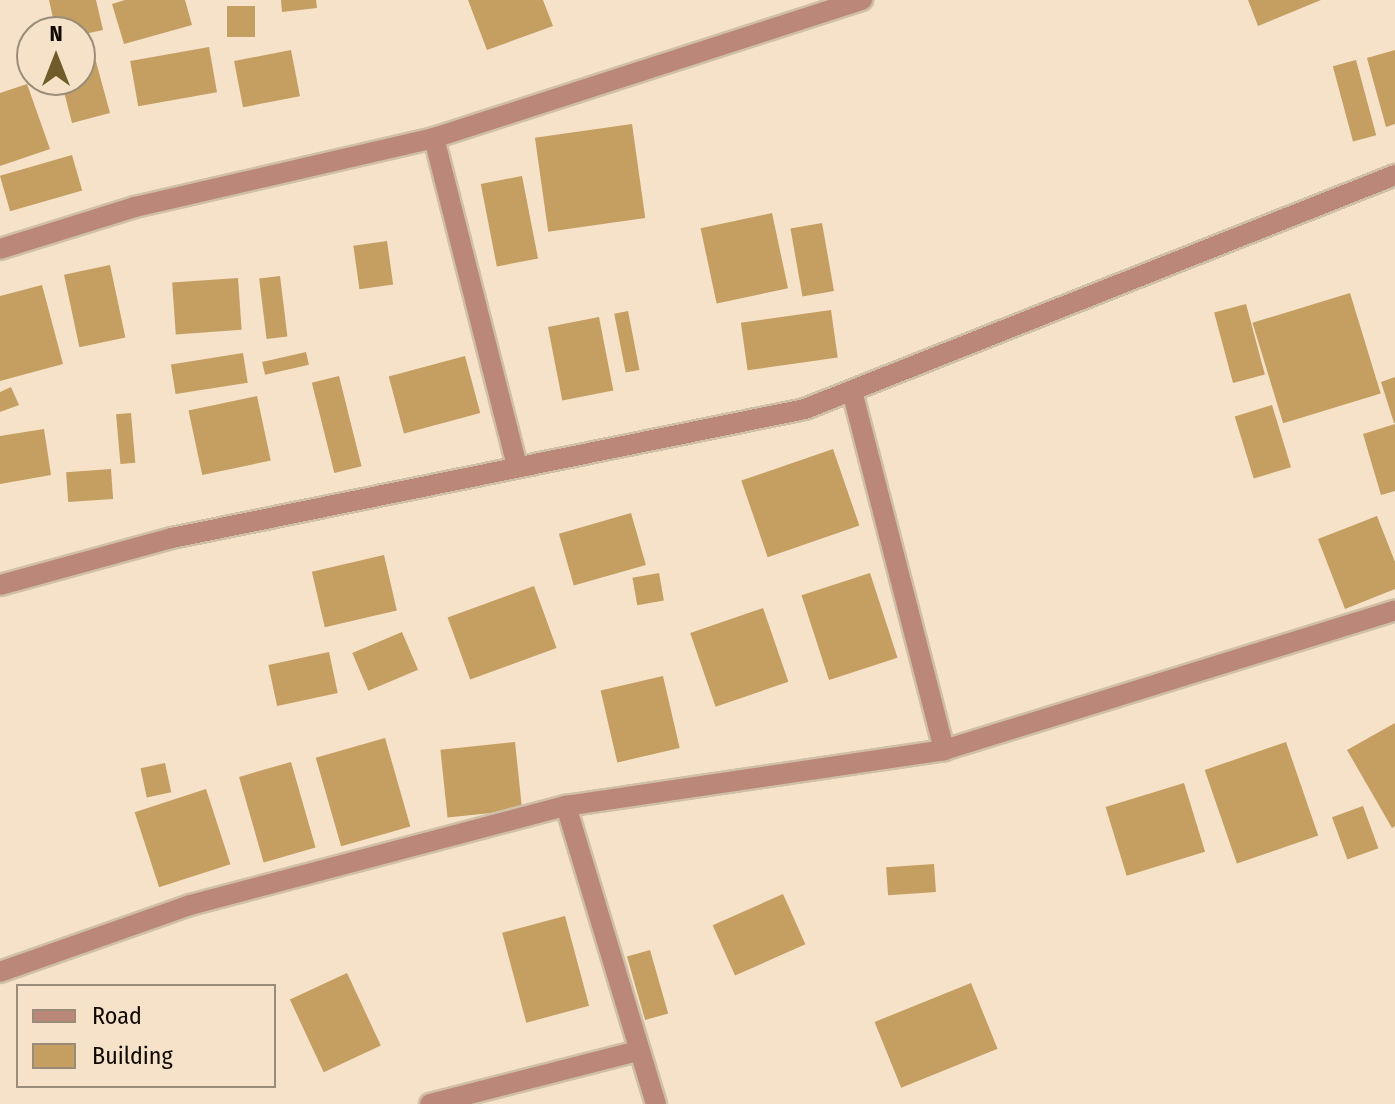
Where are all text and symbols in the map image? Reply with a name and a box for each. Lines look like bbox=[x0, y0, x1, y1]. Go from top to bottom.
north arrow bbox=[16, 16, 96, 96]
text: N bbox=[49, 20, 63, 47]
legend bbox=[16, 984, 276, 1088]
text: Road bbox=[92, 1002, 142, 1030]
text: Building bbox=[92, 1042, 173, 1070]

